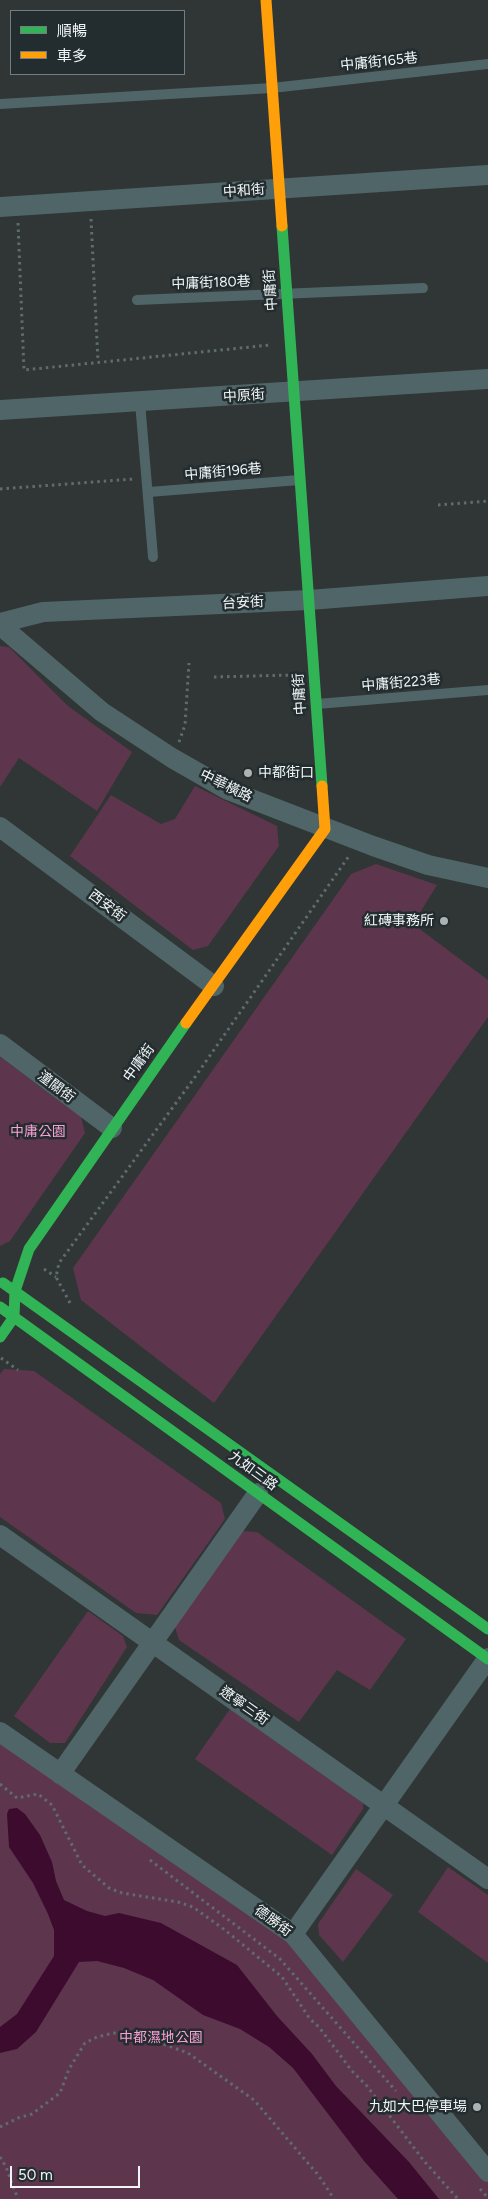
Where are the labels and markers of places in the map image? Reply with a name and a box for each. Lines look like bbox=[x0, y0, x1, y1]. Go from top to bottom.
place label: 中都街口 bbox=[258, 765, 314, 781]
marker: 中都街口 bbox=[242, 767, 254, 779]
place label: 紅磚事務所 bbox=[364, 913, 434, 929]
marker: 紅磚事務所 bbox=[438, 915, 450, 927]
place label: 九如大巴停車場 bbox=[369, 2099, 467, 2115]
marker: 九如大巴停車場 bbox=[471, 2101, 483, 2113]

